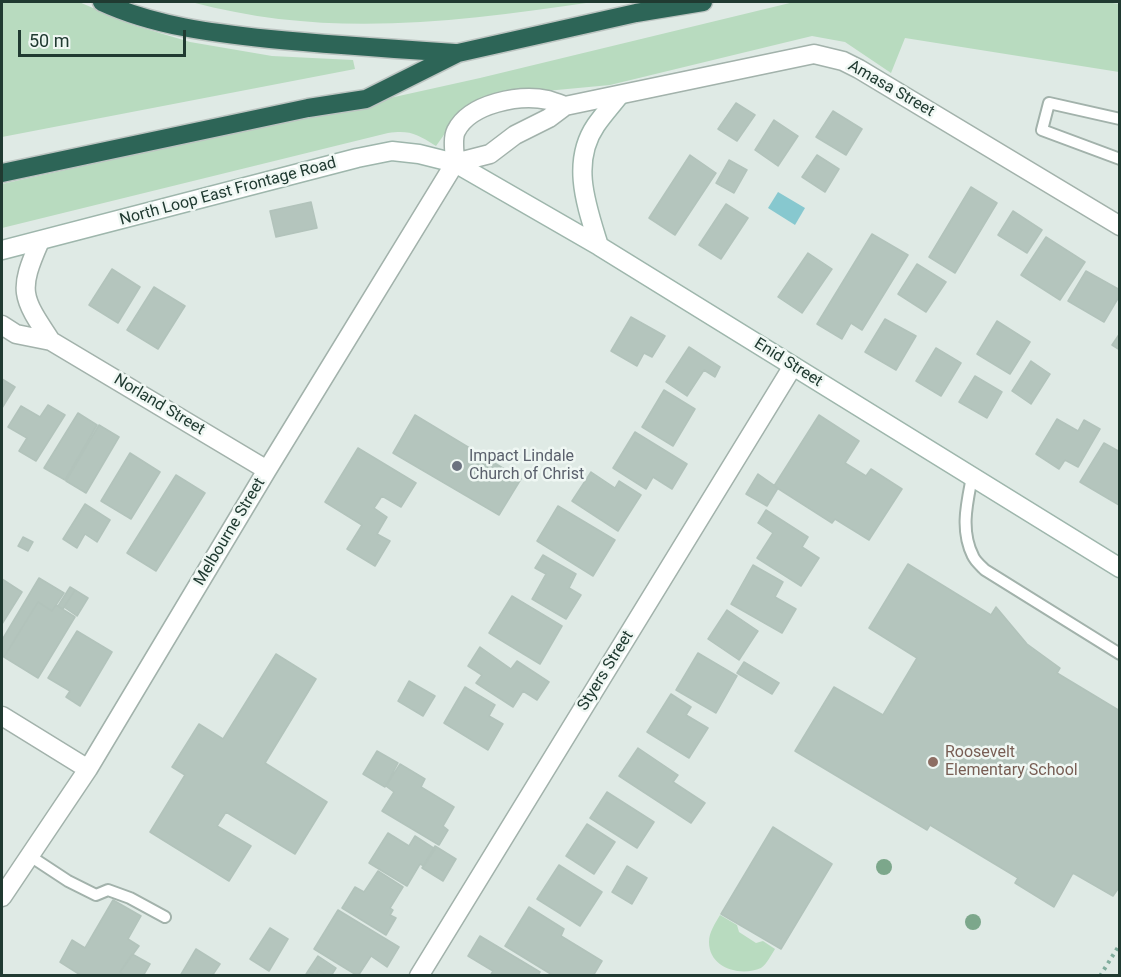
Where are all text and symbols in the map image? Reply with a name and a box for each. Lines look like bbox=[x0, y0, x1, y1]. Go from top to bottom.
scale bar bbox=[21, 18, 189, 56]
text: 50 m bbox=[29, 30, 69, 51]
street label: Amasa Street bbox=[844, 57, 938, 121]
street label: North Loop East Frontage Road bbox=[118, 154, 338, 230]
street label: Enid Street bbox=[750, 334, 826, 392]
street label: Norland Street bbox=[110, 370, 208, 440]
place label: Impact Lindale Church of Christ bbox=[469, 447, 584, 485]
marker: Impact Lindale Church of Christ bbox=[450, 459, 464, 473]
street label: Melbourne Street bbox=[190, 475, 270, 589]
street label: Styers Street bbox=[574, 628, 638, 714]
place label: Roosevelt Elementary School bbox=[945, 743, 1078, 781]
marker: Roosevelt Elementary School bbox=[926, 755, 940, 769]

